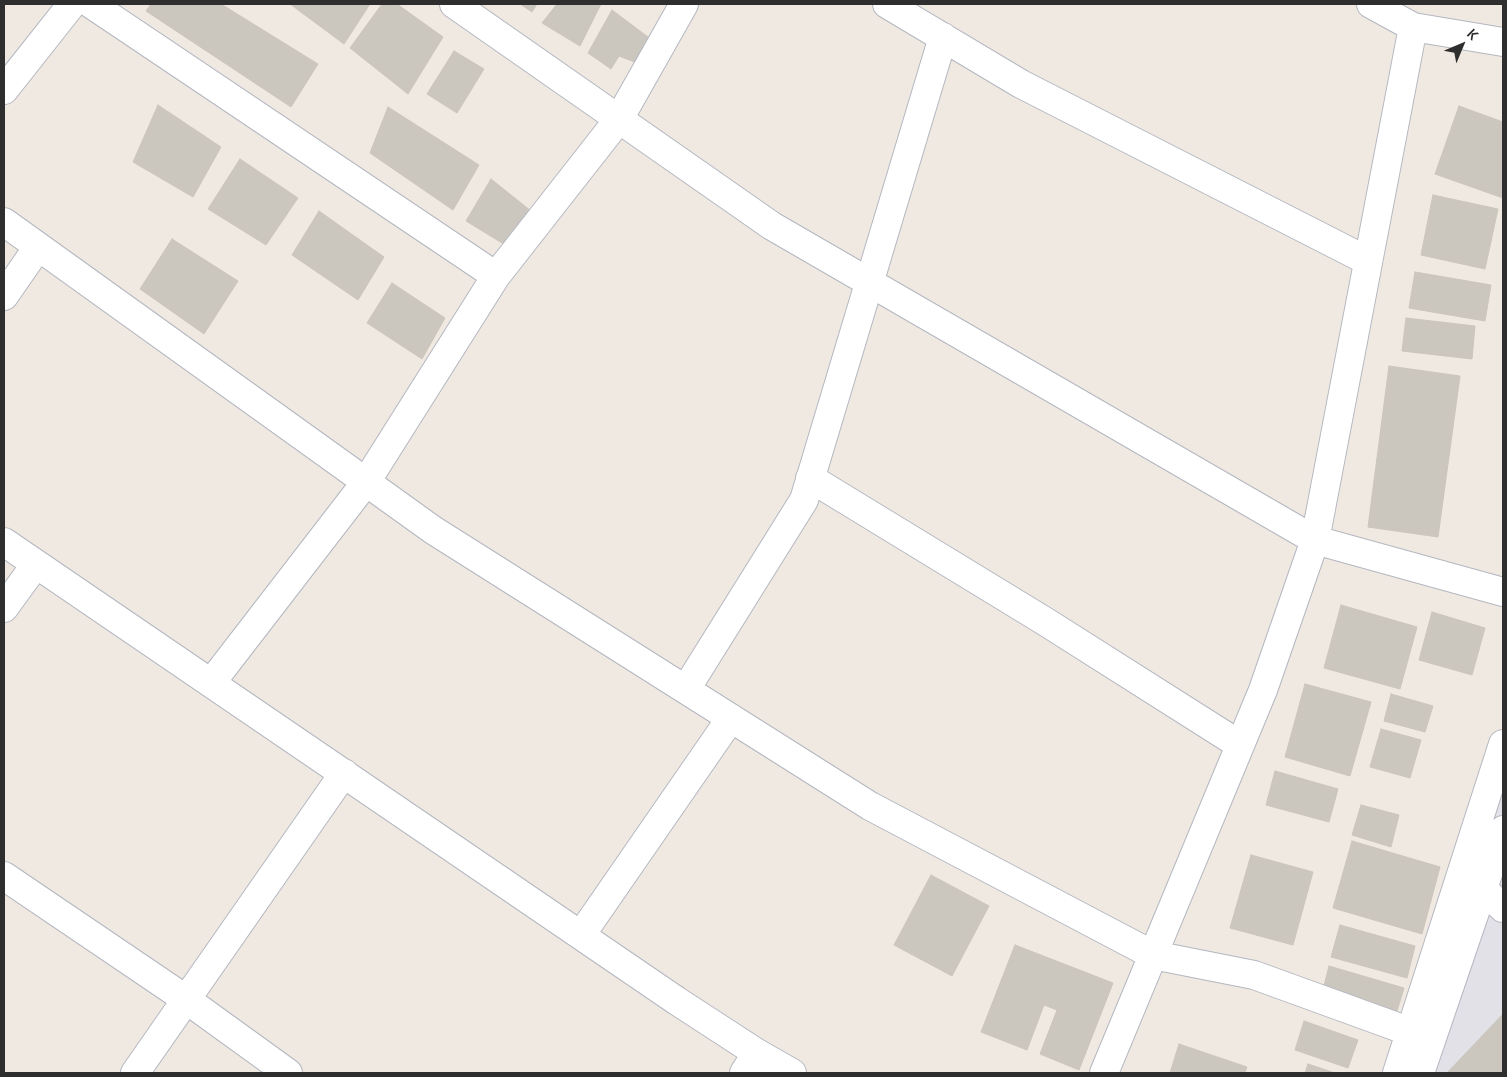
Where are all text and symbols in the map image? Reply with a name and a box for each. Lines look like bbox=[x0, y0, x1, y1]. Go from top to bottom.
north arrow bbox=[1437, 20, 1487, 70]
text: K bbox=[1463, 25, 1482, 44]

